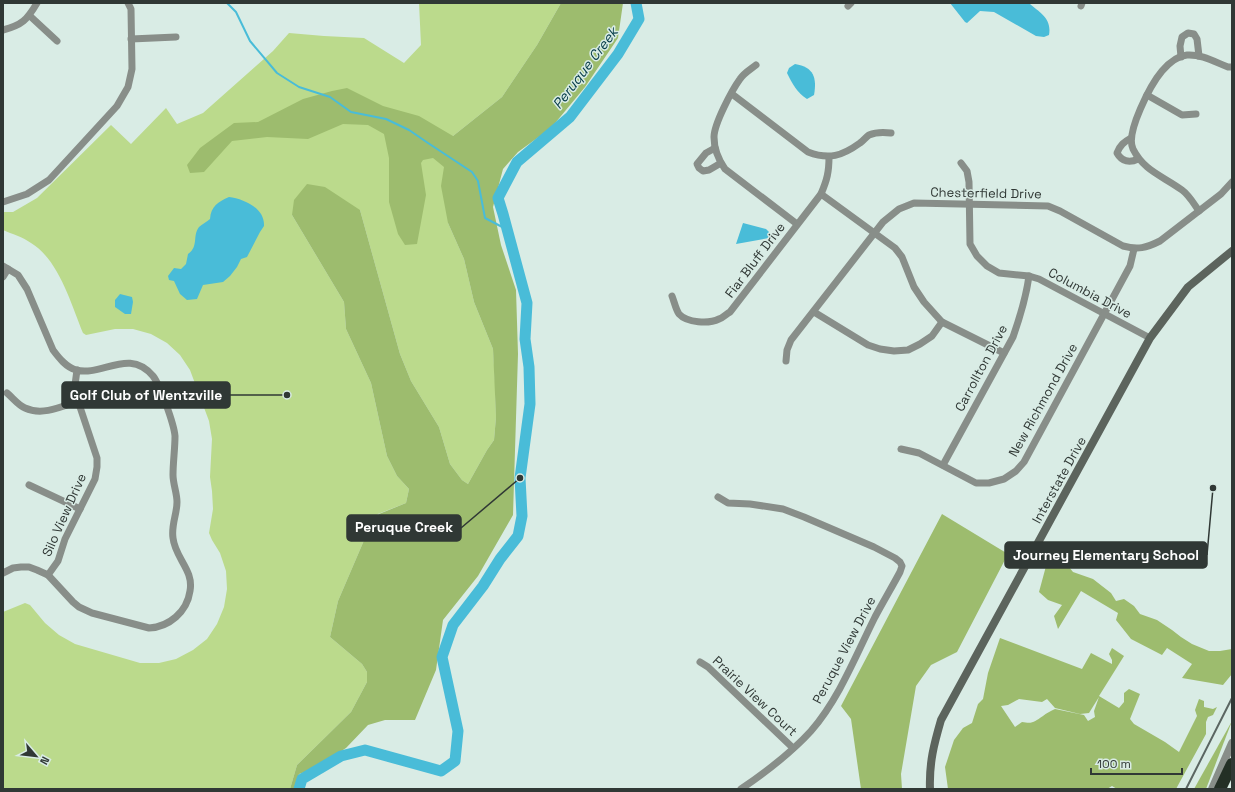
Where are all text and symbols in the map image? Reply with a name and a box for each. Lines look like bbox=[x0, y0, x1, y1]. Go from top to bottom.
water label: Peruque Creek bbox=[548, 22, 623, 113]
street label: Chesterfield Drive bbox=[930, 184, 1042, 202]
street label: Fiar Bluff Drive bbox=[721, 219, 789, 301]
street label: Columbia Drive bbox=[1045, 264, 1135, 322]
street label: Carrollton Drive bbox=[951, 322, 1011, 414]
street label: New Richmond Drive bbox=[1005, 340, 1081, 460]
callout: Golf Club of Wentzville bbox=[62, 382, 230, 408]
text: Golf Club of Wentzville bbox=[70, 386, 222, 404]
street label: Interstate Drive bbox=[1028, 434, 1090, 526]
street label: Silo View Drive bbox=[38, 471, 90, 559]
callout: Peruque Creek bbox=[347, 515, 461, 541]
text: Peruque Creek bbox=[355, 518, 453, 536]
callout: Journey Elementary School bbox=[1005, 542, 1207, 568]
text: Journey Elementary School bbox=[1013, 546, 1199, 564]
street label: Peruque View Drive bbox=[809, 593, 879, 707]
street label: Prairie View Court bbox=[709, 652, 801, 740]
north arrow bbox=[16, 736, 56, 776]
scale bar bbox=[1091, 750, 1182, 776]
text: N bbox=[37, 754, 53, 767]
text: 100 m bbox=[1097, 756, 1131, 772]

